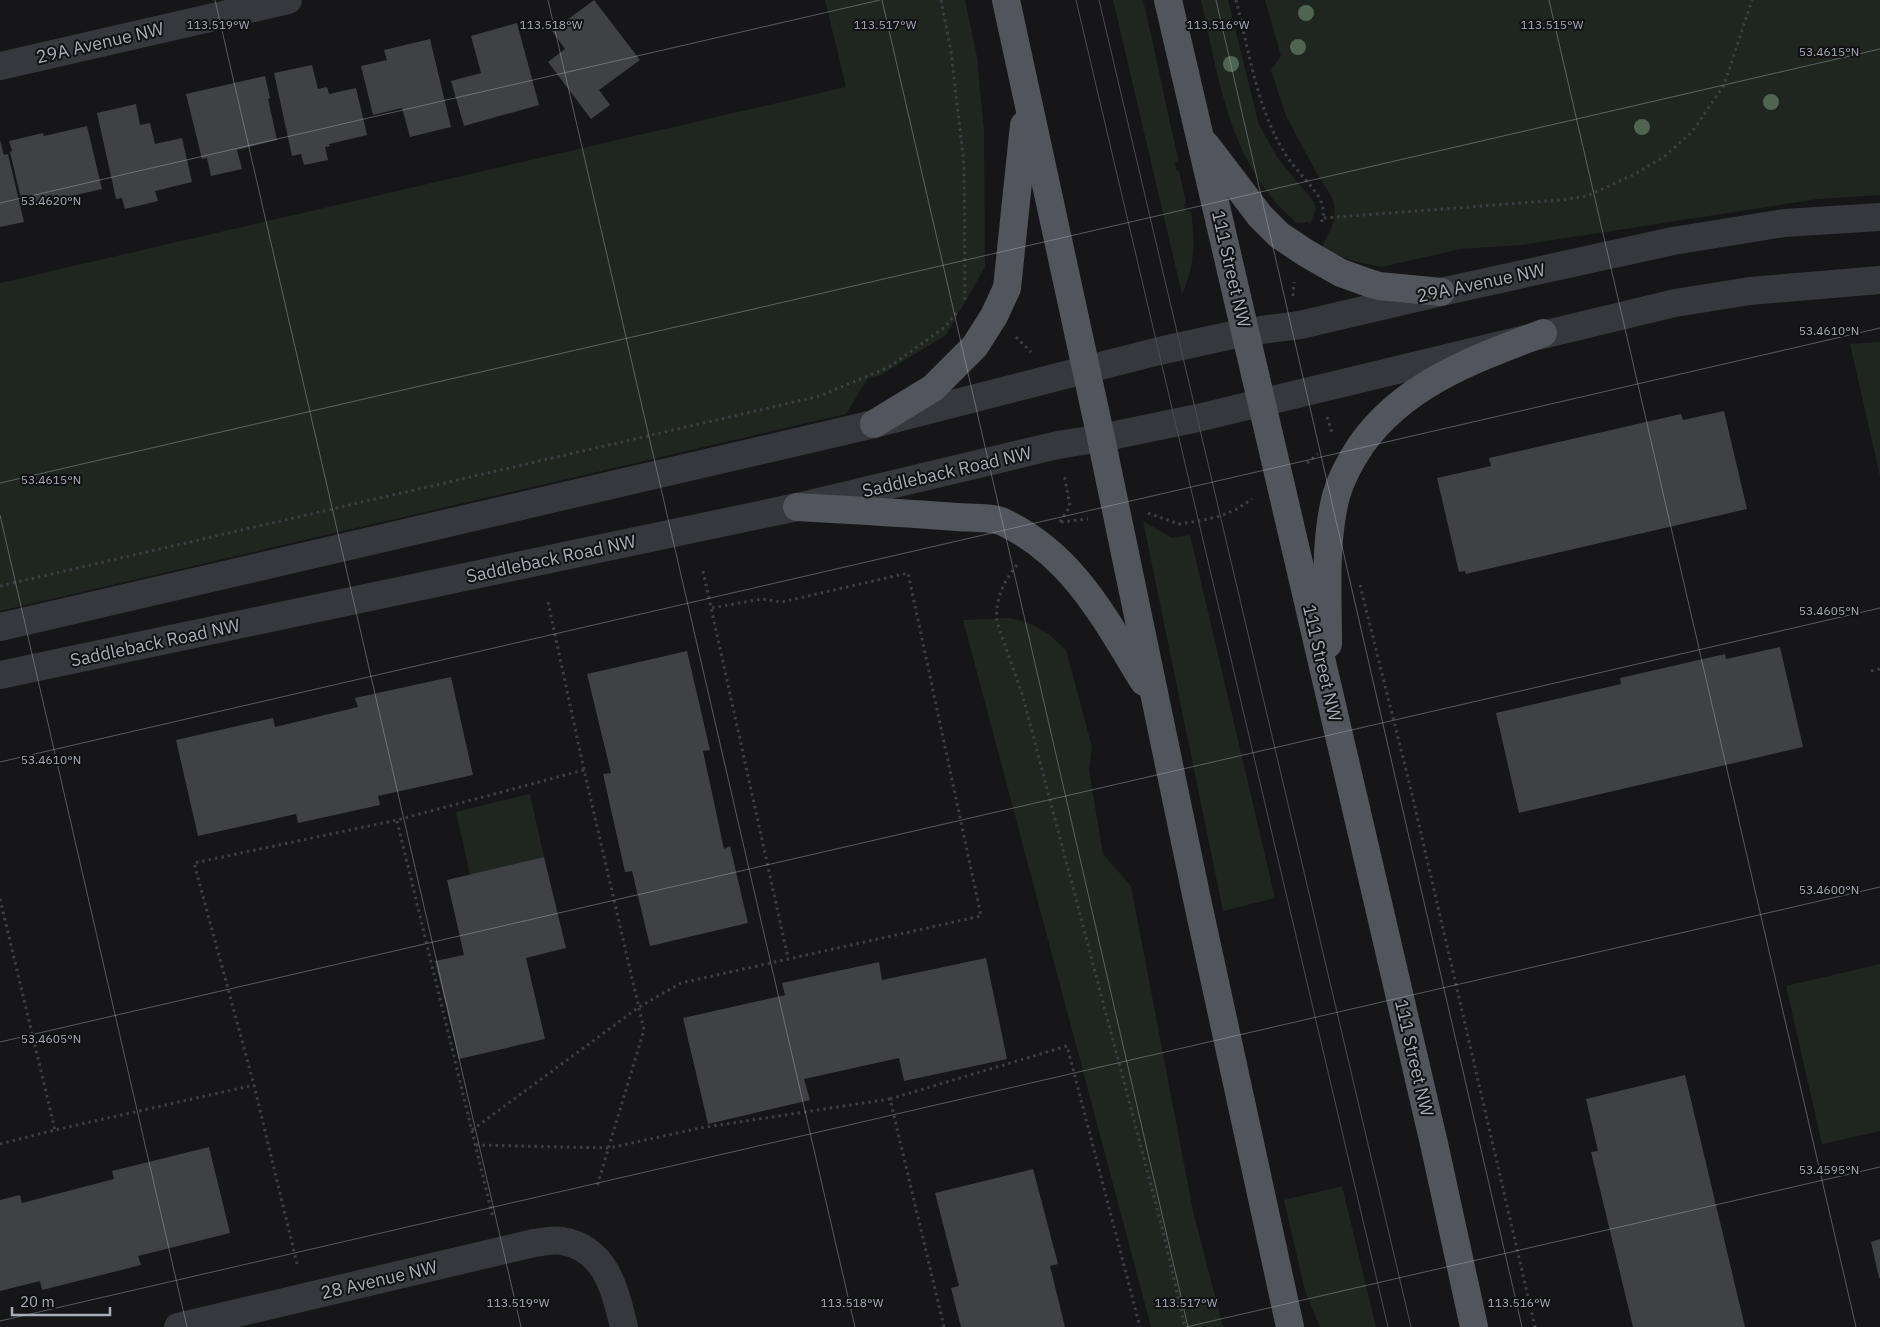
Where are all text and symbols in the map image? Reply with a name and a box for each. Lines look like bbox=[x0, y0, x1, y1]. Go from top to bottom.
street label: 29A Avenue NW bbox=[34, 17, 166, 68]
text: 113.519°W bbox=[187, 17, 250, 32]
text: 113.518°W bbox=[520, 17, 583, 32]
text: 113.517°W bbox=[854, 17, 917, 32]
text: 113.516°W bbox=[1187, 17, 1250, 32]
text: 113.515°W bbox=[1521, 17, 1584, 32]
text: 53.4615°N bbox=[1799, 44, 1859, 59]
text: 53.4620°N bbox=[21, 193, 81, 208]
street label: 111 Street NW bbox=[1207, 208, 1256, 329]
street label: 29A Avenue NW bbox=[1415, 258, 1547, 307]
text: 53.4610°N bbox=[1799, 323, 1859, 338]
street label: Saddleback Road NW bbox=[860, 441, 1034, 502]
text: 53.4615°N bbox=[21, 472, 81, 487]
street label: Saddleback Road NW bbox=[464, 529, 638, 588]
street label: 111 Street NW bbox=[1298, 602, 1347, 723]
text: 53.4605°N bbox=[1799, 603, 1859, 618]
street label: Saddleback Road NW bbox=[68, 613, 242, 672]
text: 53.4610°N bbox=[21, 752, 81, 767]
text: 53.4600°N bbox=[1799, 882, 1859, 897]
street label: 111 Street NW bbox=[1390, 997, 1439, 1118]
text: 53.4605°N bbox=[21, 1031, 81, 1046]
text: 53.4595°N bbox=[1799, 1162, 1859, 1177]
street label: 28 Avenue NW bbox=[318, 1255, 439, 1304]
scale bar bbox=[12, 1284, 110, 1316]
text: 20 m bbox=[20, 1292, 55, 1311]
text: 113.519°W bbox=[487, 1295, 550, 1310]
text: 113.518°W bbox=[821, 1295, 884, 1310]
text: 113.517°W bbox=[1155, 1295, 1218, 1310]
text: 113.516°W bbox=[1488, 1295, 1551, 1310]

